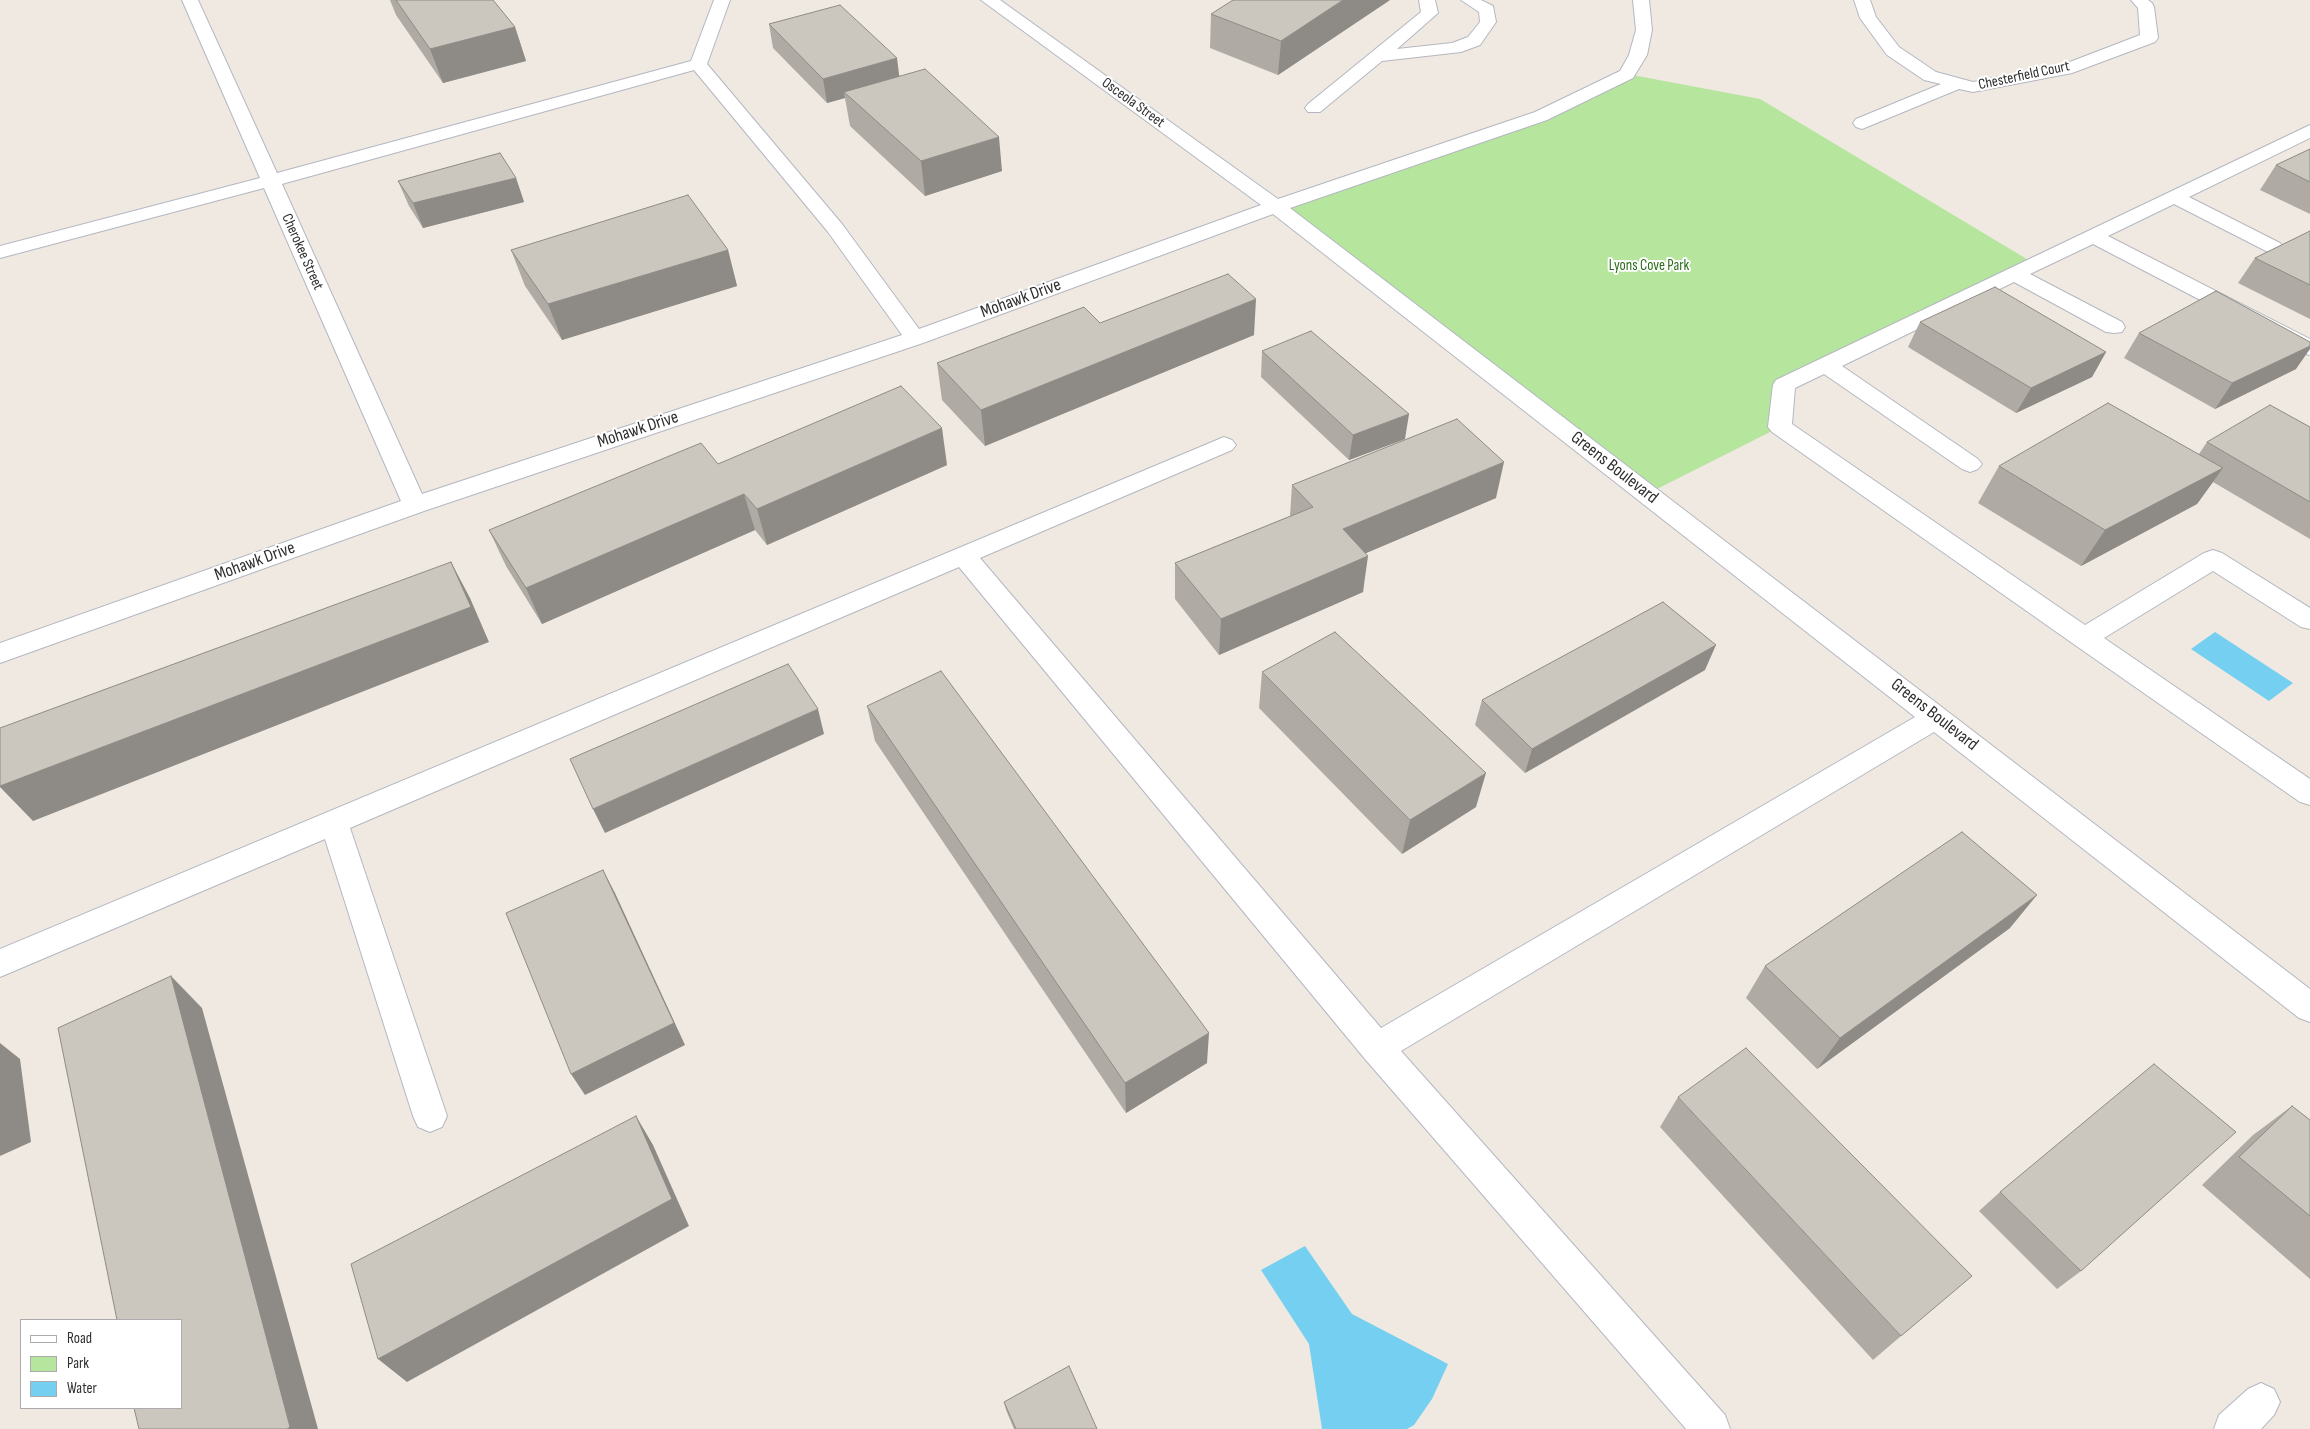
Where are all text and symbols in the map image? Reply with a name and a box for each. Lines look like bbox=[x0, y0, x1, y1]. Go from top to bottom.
street label: Chesterfield Court bbox=[1977, 58, 2071, 94]
street label: Osceola Street bbox=[1098, 74, 1168, 132]
street label: Cherokee Street bbox=[277, 211, 327, 293]
park label: Lyons Cove Park bbox=[1609, 257, 1689, 275]
street label: Mohawk Drive bbox=[978, 274, 1064, 324]
street label: Mohawk Drive bbox=[595, 407, 681, 453]
street label: Greens Boulevard bbox=[1566, 427, 1662, 509]
street label: Mohawk Drive bbox=[212, 537, 298, 587]
street label: Greens Boulevard bbox=[1886, 674, 1982, 756]
legend bbox=[20, 1319, 182, 1409]
text: Road bbox=[67, 1329, 92, 1348]
text: Park bbox=[67, 1354, 89, 1373]
text: Water bbox=[67, 1379, 97, 1398]

